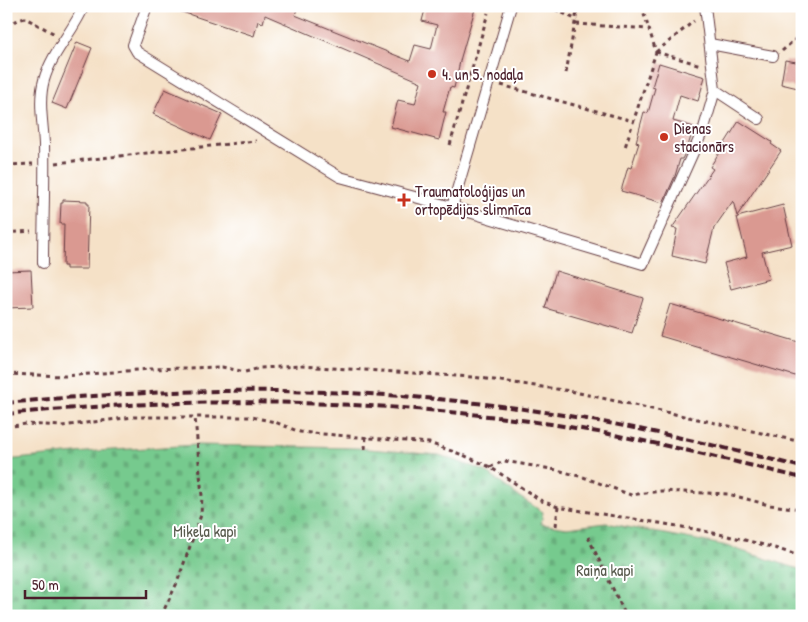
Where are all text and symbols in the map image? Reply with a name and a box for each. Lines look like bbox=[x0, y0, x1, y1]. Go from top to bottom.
place label: 4. un 5. nodaļa bbox=[442, 63, 523, 85]
marker: 4. un 5. nodaļa bbox=[426, 68, 438, 80]
place label: Dienas stacionārs bbox=[674, 117, 734, 157]
marker: Dienas stacionārs bbox=[658, 131, 670, 143]
place label: Traumatoloģijas un ortopēdijas slimnīca bbox=[415, 180, 531, 220]
marker: Traumatoloģijas un ortopēdijas slimnīca bbox=[397, 193, 411, 207]
park label: Miķeļa kapi bbox=[173, 520, 237, 542]
park label: Raiņa kapi bbox=[576, 559, 634, 581]
scale bar bbox=[25, 567, 146, 599]
text: 50 m bbox=[32, 574, 59, 595]

